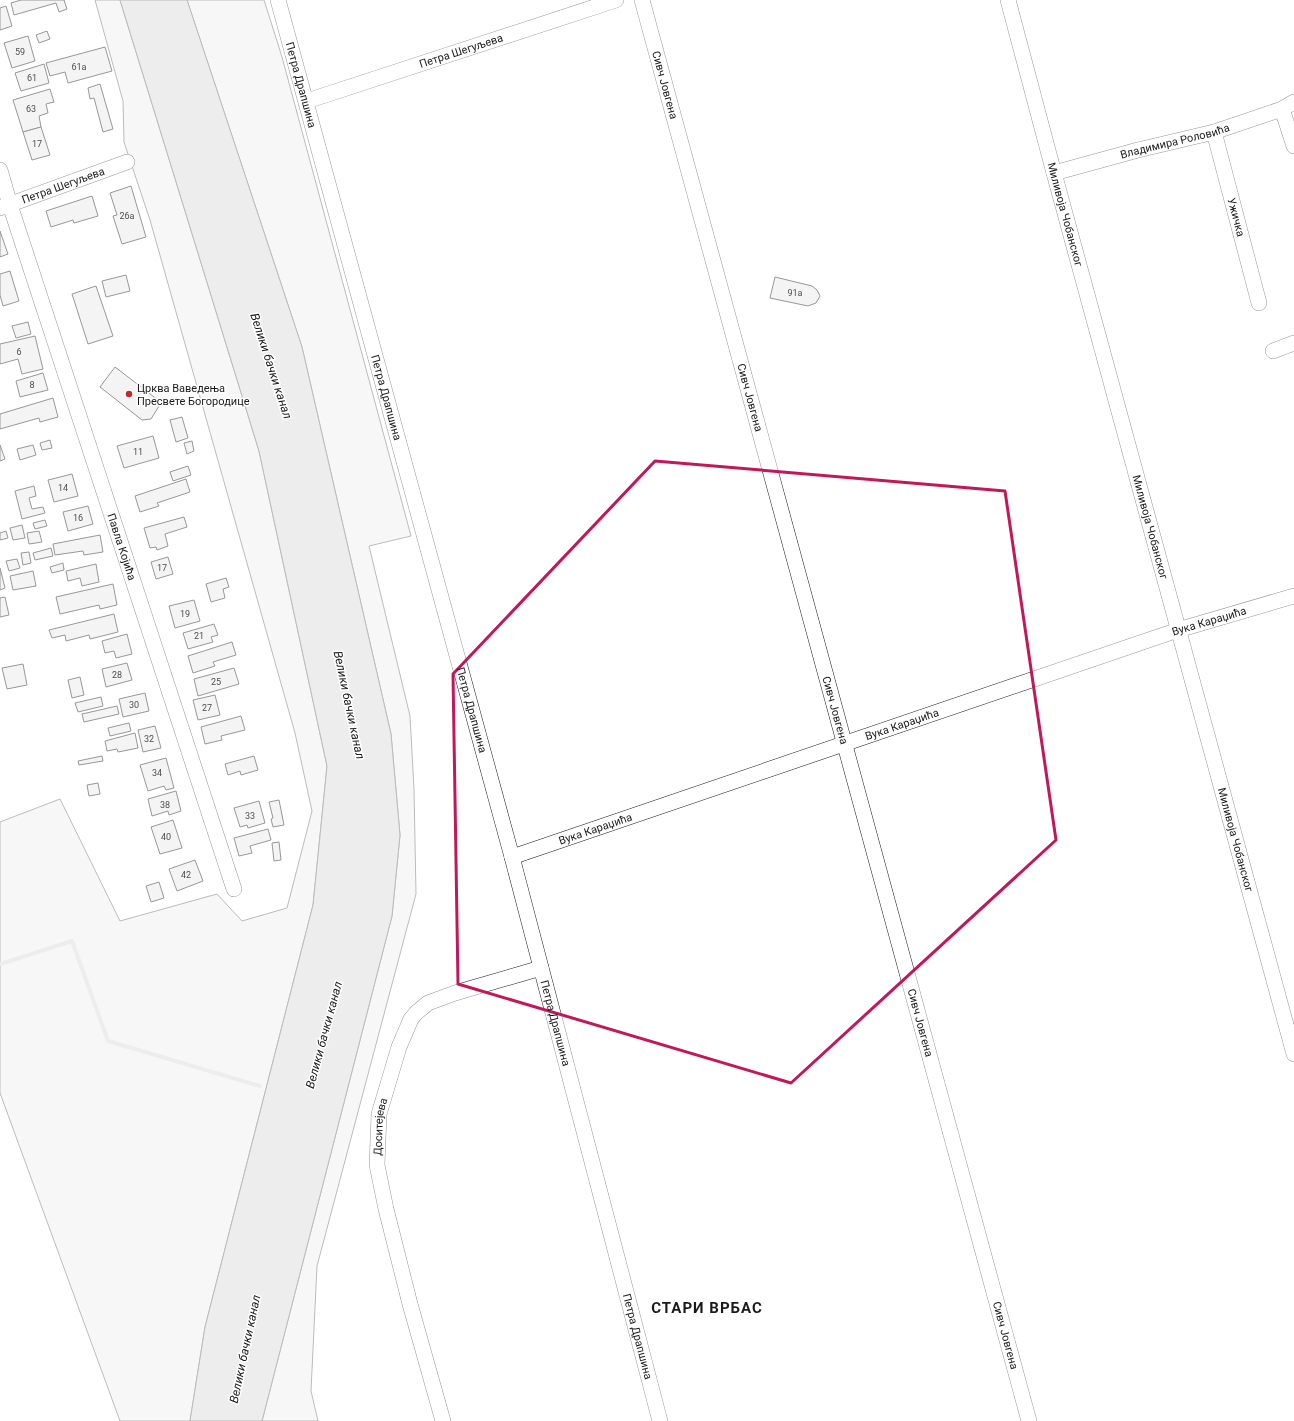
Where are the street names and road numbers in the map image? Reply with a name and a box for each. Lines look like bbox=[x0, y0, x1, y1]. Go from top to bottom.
street label: Петра Шегуљева bbox=[418, 31, 504, 70]
street label: Петра Драпшина bbox=[283, 41, 319, 129]
street label: Сивч Јовгена bbox=[650, 49, 681, 120]
street label: Владимира Роловића bbox=[1119, 121, 1231, 161]
street label: Миливоја Чобанског bbox=[1045, 161, 1086, 268]
street label: Петра Шегуљева bbox=[20, 164, 106, 206]
street label: Ужичка bbox=[1225, 196, 1248, 238]
street label: Петра Драпшина bbox=[369, 353, 404, 442]
street label: Сивч Јовгена bbox=[735, 362, 766, 433]
street label: Миливоја Чобанског bbox=[1130, 474, 1171, 581]
street label: Павла Којића bbox=[105, 512, 139, 582]
street label: Вука Караџића bbox=[1170, 604, 1248, 638]
street label: Петра Драпшина bbox=[454, 666, 490, 754]
street label: Сивч Јовгена bbox=[820, 675, 851, 746]
street label: Вука Караџића bbox=[863, 706, 940, 743]
street label: Миливоја Чобанског bbox=[1215, 786, 1256, 894]
street label: Вука Караџића bbox=[557, 810, 634, 847]
street label: Петра Драпшина bbox=[538, 979, 573, 1067]
street label: Сивч Јовгена bbox=[905, 987, 936, 1058]
street label: Доситејева bbox=[371, 1096, 390, 1156]
street label: Петра Драпшина bbox=[620, 1292, 655, 1381]
street label: Сивч Јовгена bbox=[990, 1300, 1021, 1371]

